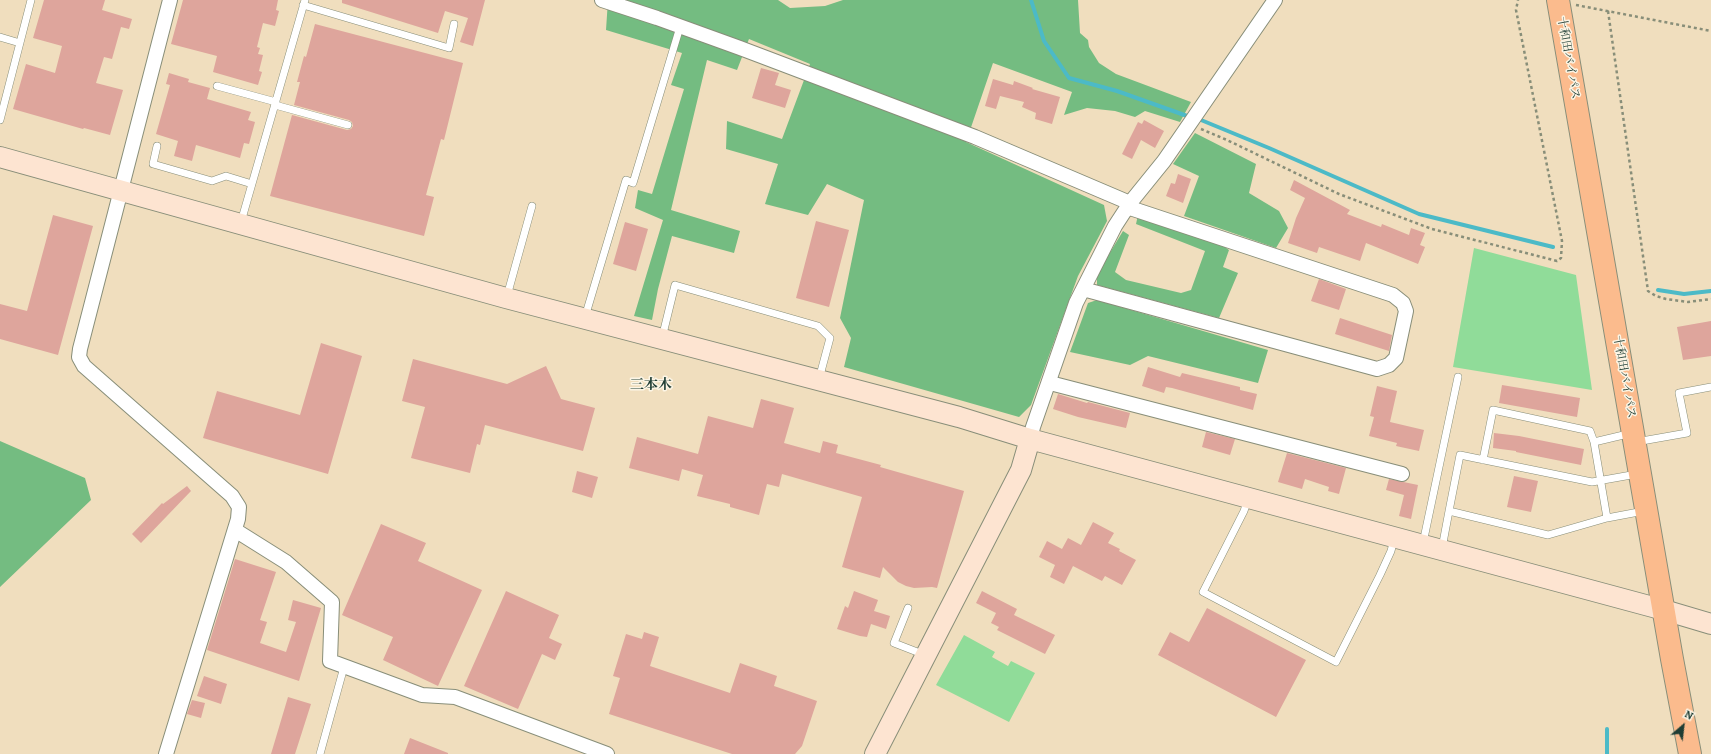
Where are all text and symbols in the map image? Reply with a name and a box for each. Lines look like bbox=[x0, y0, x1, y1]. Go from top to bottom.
street label: 十和田バイパス bbox=[1554, 15, 1582, 101]
street label: 十和田バイパス bbox=[1610, 334, 1638, 420]
district label: 三本木 bbox=[630, 378, 672, 394]
north arrow bbox=[1663, 706, 1703, 746]
text: N bbox=[1682, 706, 1696, 723]

